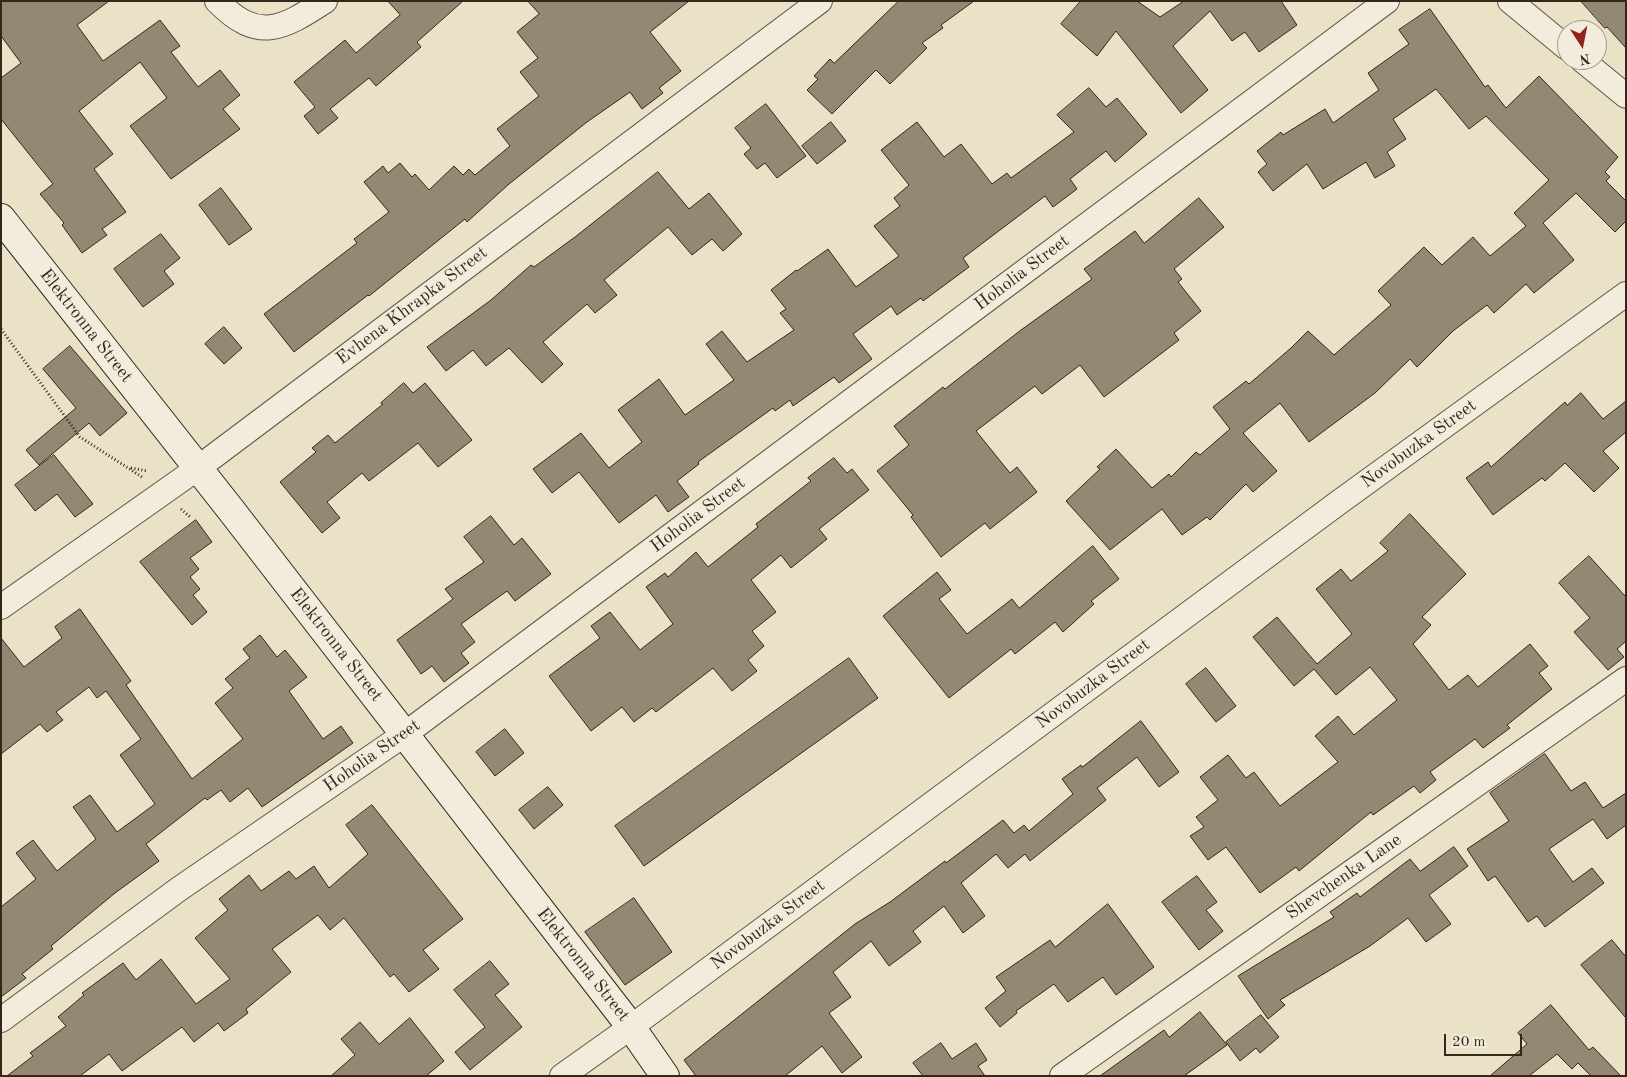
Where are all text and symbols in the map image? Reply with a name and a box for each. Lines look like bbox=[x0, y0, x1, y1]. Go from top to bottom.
north arrow bbox=[1557, 20, 1607, 70]
text: N bbox=[1578, 51, 1591, 67]
street label: Hoholia Street bbox=[970, 230, 1074, 316]
street label: Evhena Khrapka Street bbox=[332, 242, 492, 370]
street label: Elektronna Street bbox=[35, 265, 137, 387]
street label: Novobuzka Street bbox=[1357, 395, 1481, 493]
street label: Hoholia Street bbox=[646, 472, 750, 558]
street label: Elektronna Street bbox=[285, 584, 387, 706]
street label: Novobuzka Street bbox=[1032, 634, 1154, 734]
street label: Hoholia Street bbox=[319, 715, 425, 797]
street label: Shevchenka Lane bbox=[1282, 829, 1406, 925]
street label: Novobuzka Street bbox=[707, 875, 829, 975]
street label: Elektronna Street bbox=[532, 904, 634, 1026]
scale bar bbox=[1447, 1024, 1524, 1056]
text: 20 m bbox=[1452, 1035, 1486, 1050]

